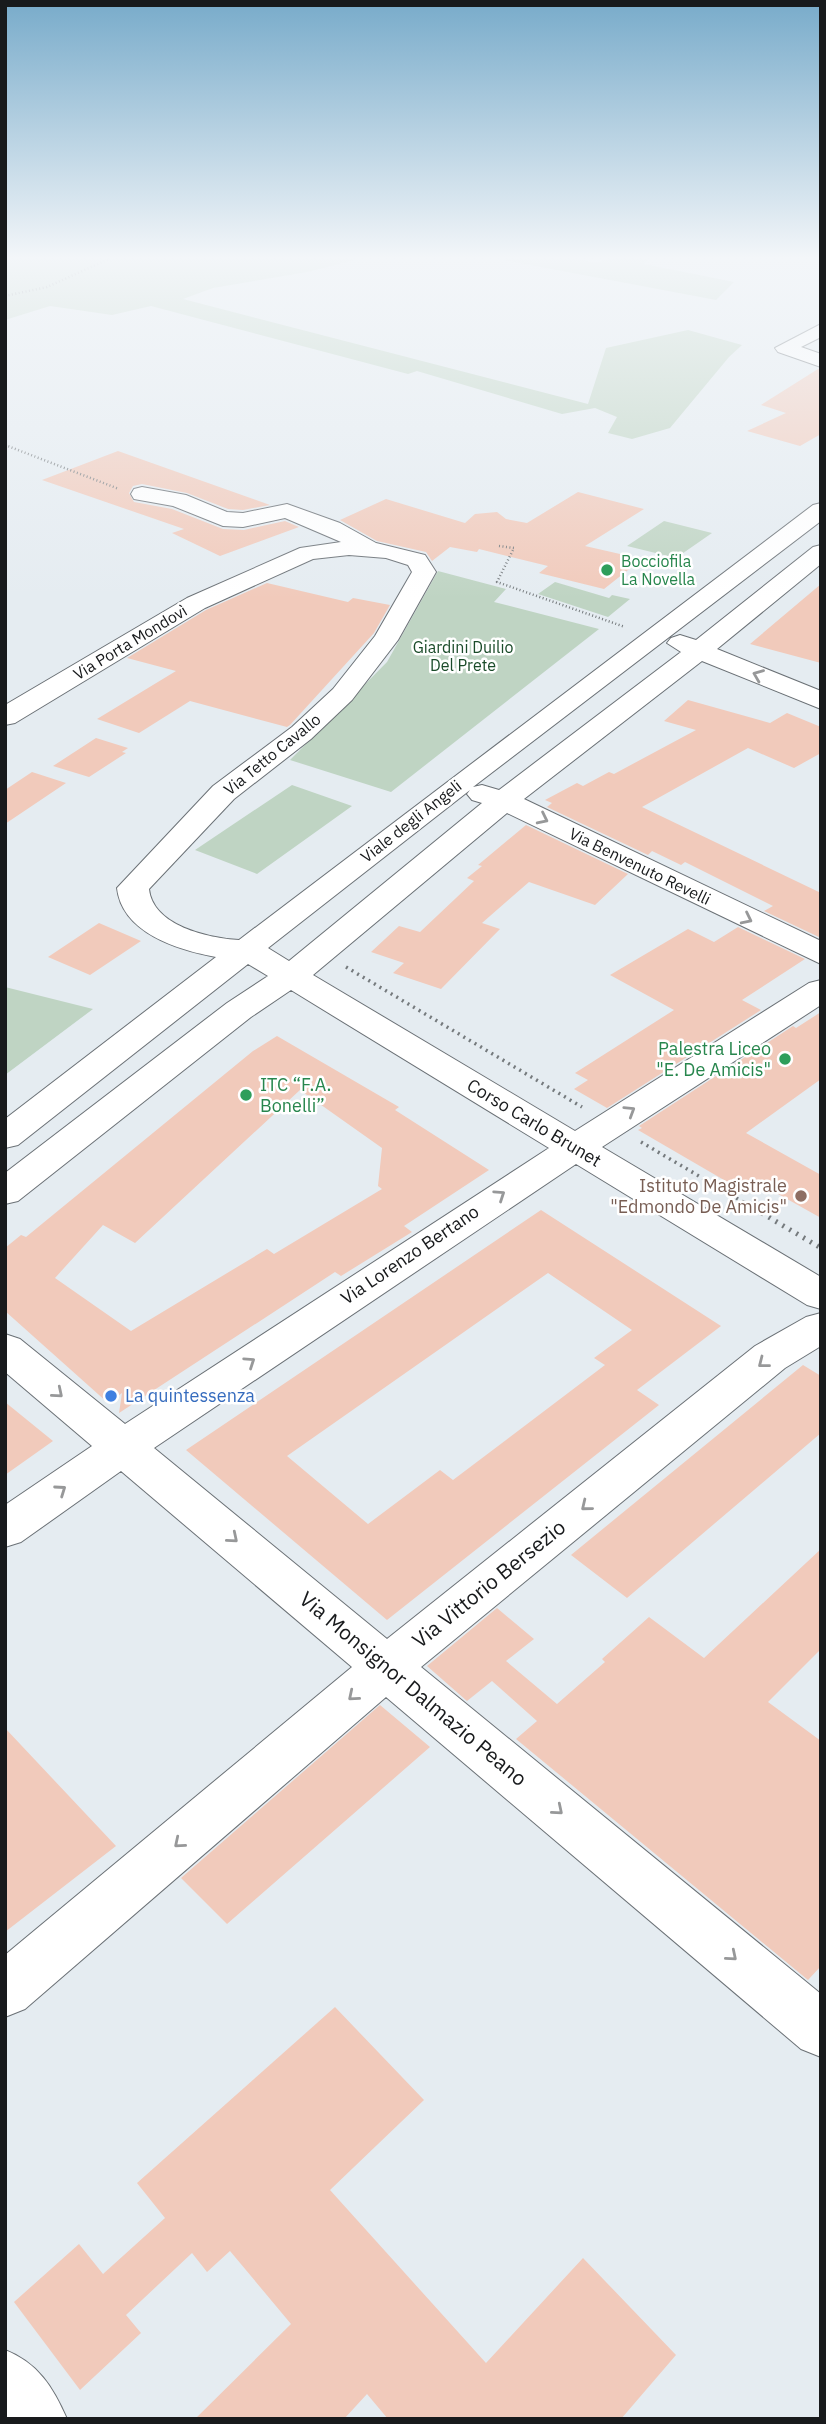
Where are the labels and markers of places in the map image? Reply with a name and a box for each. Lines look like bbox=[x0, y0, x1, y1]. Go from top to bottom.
place label: Bocciofila La Novella bbox=[621, 551, 696, 589]
marker: Bocciofila La Novella bbox=[599, 562, 615, 578]
place label: Palestra Liceo "E. De Amicis" bbox=[656, 1037, 771, 1081]
marker: Palestra Liceo "E. De Amicis" bbox=[777, 1051, 793, 1067]
place label: ITC “F.A. Bonelli” bbox=[260, 1073, 331, 1117]
marker: ITC “F.A. Bonelli” bbox=[238, 1087, 254, 1103]
place label: Istituto Magistrale "Edmondo De Amicis" bbox=[610, 1174, 787, 1218]
marker: Istituto Magistrale "Edmondo De Amicis" bbox=[793, 1188, 809, 1204]
place label: La quintessenza bbox=[125, 1384, 255, 1407]
marker: La quintessenza bbox=[103, 1388, 119, 1404]

